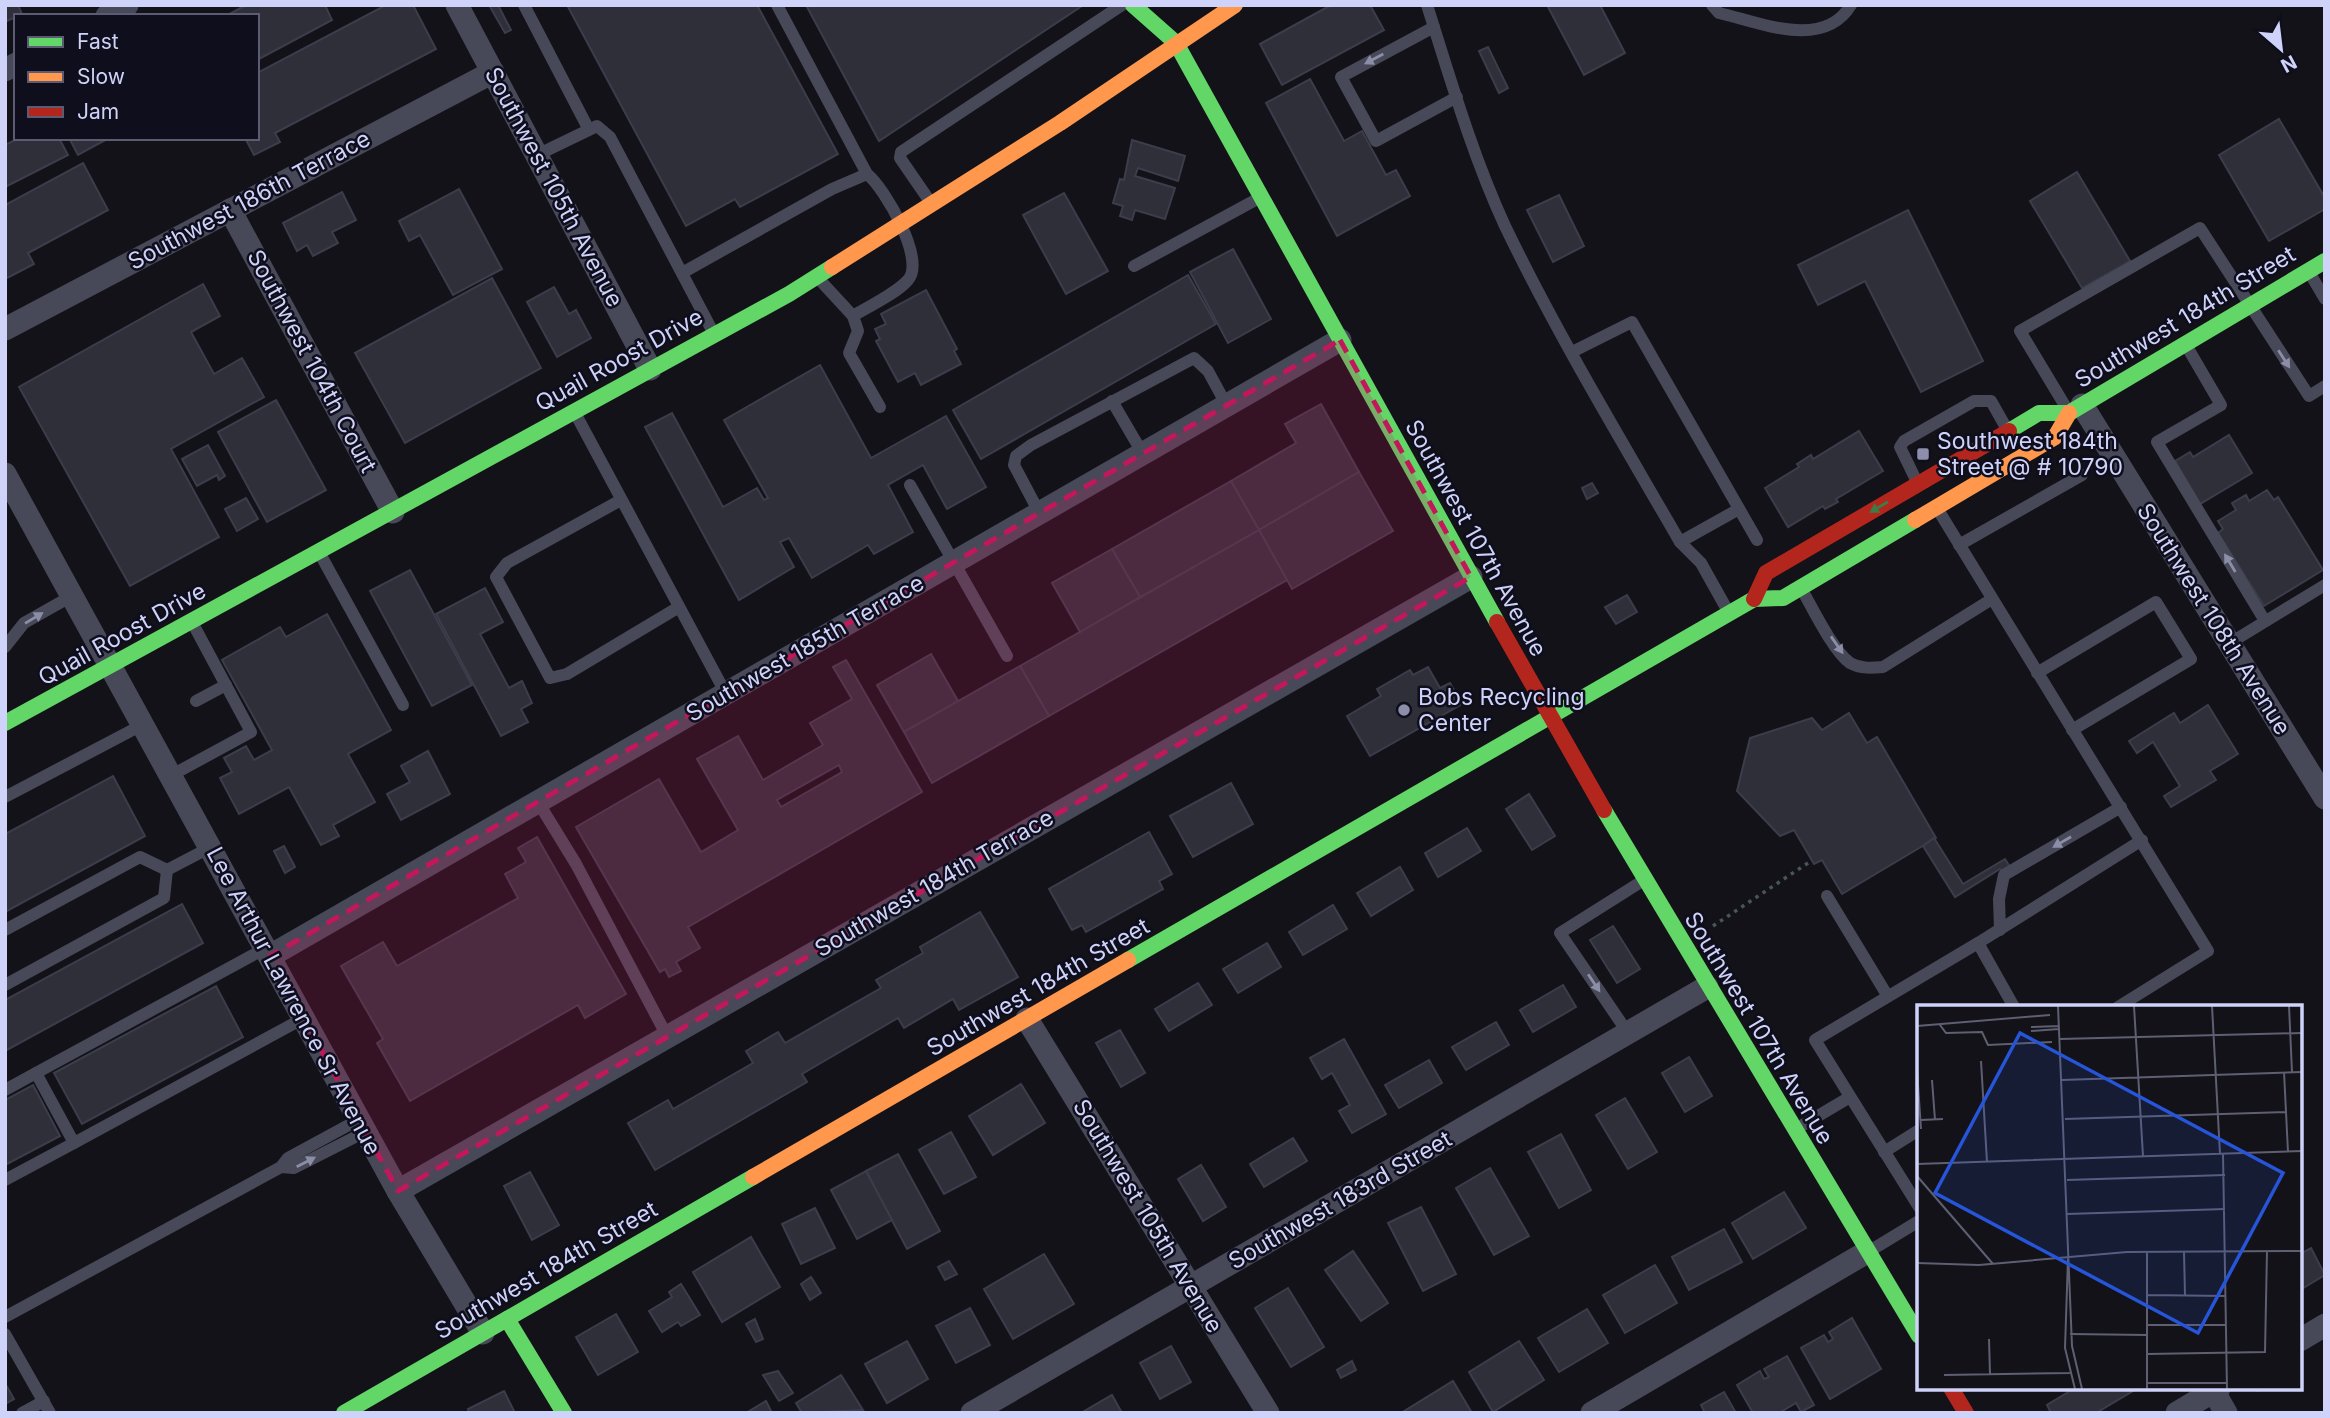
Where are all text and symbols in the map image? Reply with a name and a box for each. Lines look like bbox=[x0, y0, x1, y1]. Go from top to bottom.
legend bbox=[14, 14, 259, 140]
north arrow bbox=[2246, 14, 2316, 84]
text: Fast bbox=[77, 29, 119, 54]
text: N bbox=[2277, 50, 2301, 77]
one-way arrow bbox=[1364, 53, 1384, 65]
street label: Southwest 105th Avenue bbox=[479, 62, 629, 312]
text: Slow bbox=[77, 64, 125, 89]
text: Jam bbox=[77, 99, 119, 124]
street label: Southwest 186th Terrace bbox=[123, 124, 375, 276]
street label: Southwest 184th Street bbox=[2070, 240, 2301, 394]
street label: Southwest 104th Court bbox=[241, 245, 383, 478]
street label: Quail Roost Drive bbox=[530, 302, 708, 418]
one-way arrow bbox=[2278, 349, 2291, 369]
street label: Southwest 107th Avenue bbox=[1399, 415, 1553, 661]
place label: Southwest 184th Street @ # 10790 bbox=[1937, 427, 2123, 481]
marker: Southwest 184th Street @ # 10790 bbox=[1915, 446, 1931, 462]
street label: Southwest 108th Avenue bbox=[2131, 498, 2297, 740]
one-way arrow bbox=[1869, 501, 1888, 513]
one-way arrow bbox=[2224, 553, 2236, 572]
street label: Southwest 185th Terrace bbox=[681, 568, 929, 728]
street label: Quail Roost Drive bbox=[33, 576, 211, 692]
one-way arrow bbox=[24, 612, 43, 624]
one-way arrow bbox=[1830, 636, 1844, 654]
place label: Bobs Recycling Center bbox=[1418, 683, 1585, 737]
marker: Bobs Recycling Center bbox=[1396, 702, 1412, 718]
street label: Southwest 184th Terrace bbox=[810, 803, 1058, 963]
one-way arrow bbox=[2052, 836, 2071, 848]
street label: Lee Arthur Lawrence Sr Avenue bbox=[201, 842, 387, 1160]
street label: Southwest 107th Avenue bbox=[1678, 907, 1840, 1149]
street label: Southwest 184th Street bbox=[922, 912, 1155, 1062]
one-way arrow bbox=[1587, 974, 1600, 993]
inset map bbox=[1917, 1005, 2302, 1390]
street label: Southwest 105th Avenue bbox=[1067, 1094, 1229, 1338]
street label: Southwest 183rd Street bbox=[1224, 1124, 1457, 1275]
one-way arrow bbox=[296, 1157, 316, 1168]
street label: Southwest 184th Street bbox=[430, 1195, 663, 1345]

